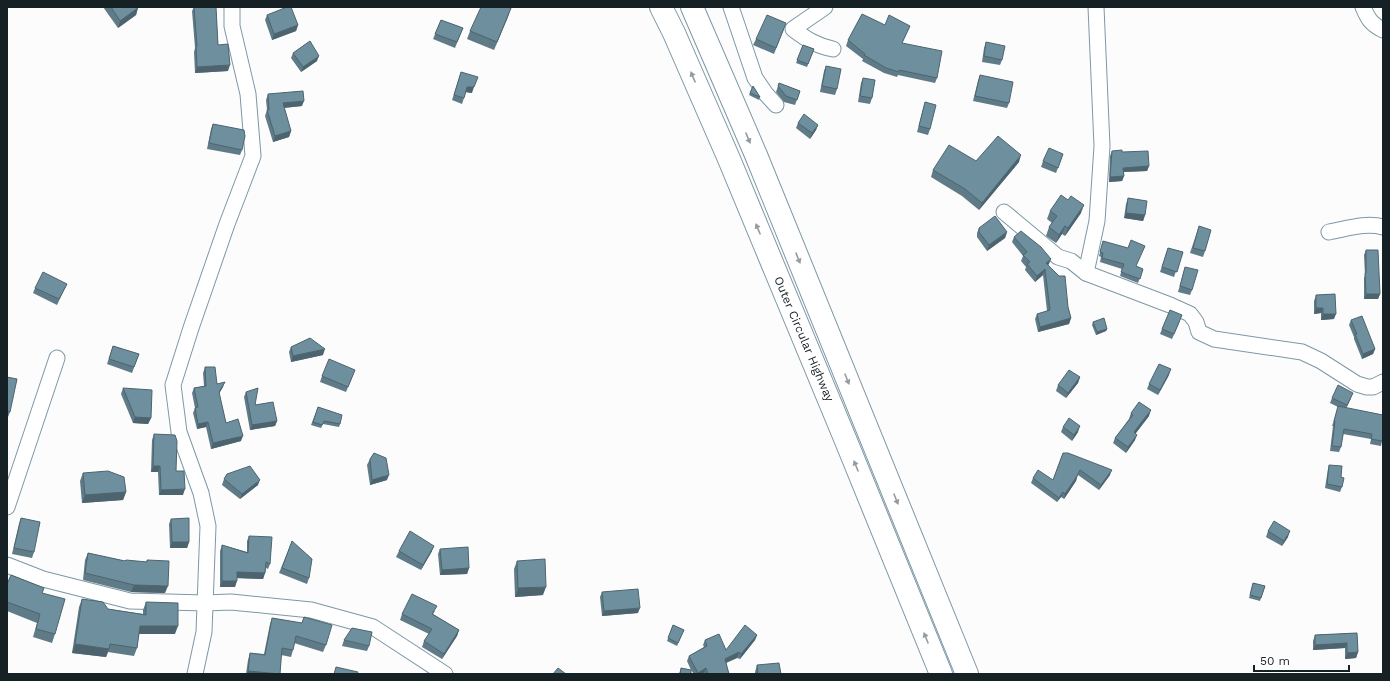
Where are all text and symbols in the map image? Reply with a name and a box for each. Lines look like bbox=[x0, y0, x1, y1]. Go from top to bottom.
one-way arrow bbox=[690, 71, 696, 82]
one-way arrow bbox=[746, 133, 752, 145]
one-way arrow bbox=[755, 224, 761, 235]
one-way arrow bbox=[795, 253, 801, 264]
street label: Outer Circular Highway bbox=[771, 274, 837, 404]
one-way arrow bbox=[845, 373, 851, 385]
one-way arrow bbox=[853, 459, 859, 471]
one-way arrow bbox=[893, 494, 899, 505]
one-way arrow bbox=[923, 632, 929, 643]
scale bar bbox=[1254, 647, 1349, 673]
text: 50 m bbox=[1260, 654, 1290, 668]

